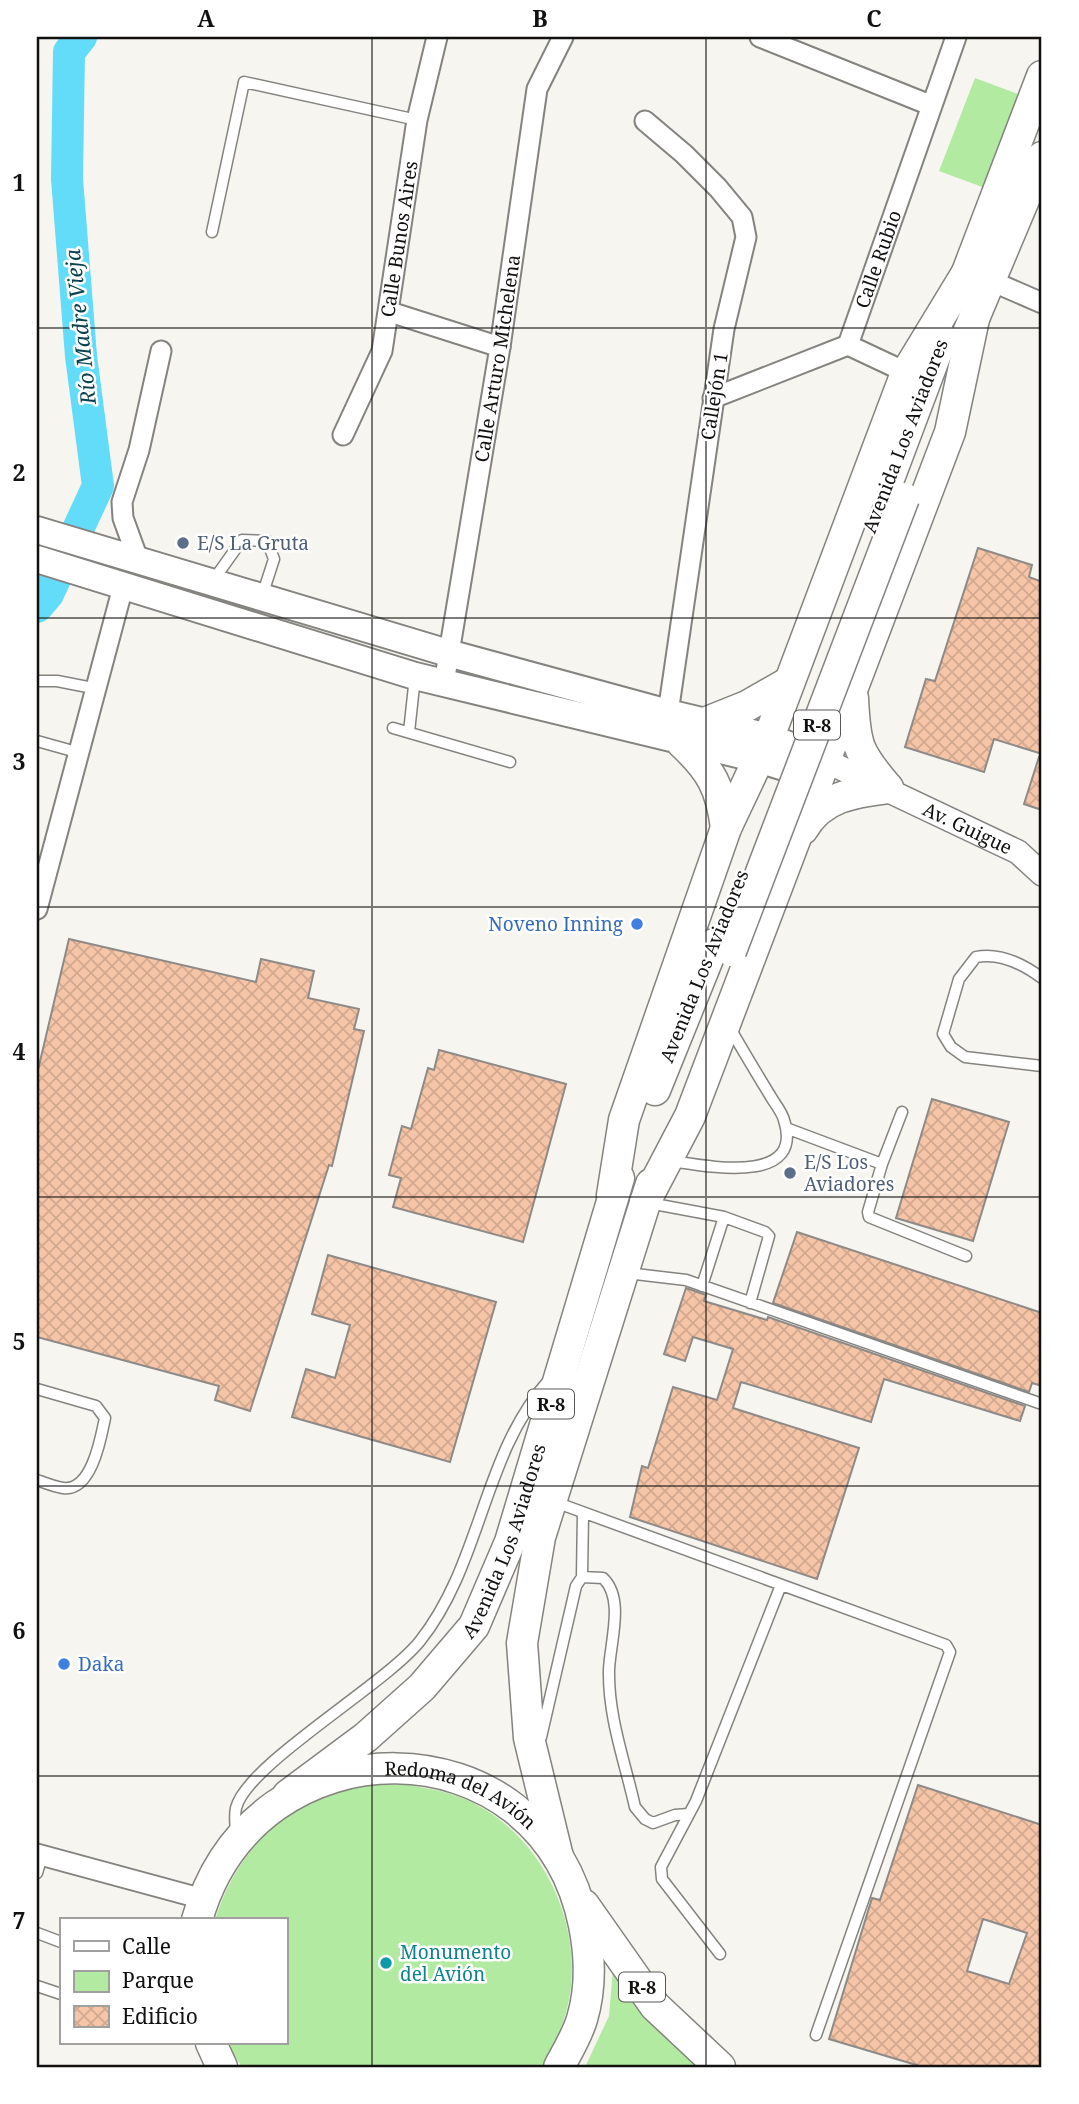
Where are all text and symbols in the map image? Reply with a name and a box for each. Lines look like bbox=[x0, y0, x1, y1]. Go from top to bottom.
text: A bbox=[197, 2, 215, 34]
text: B bbox=[532, 2, 548, 34]
text: C bbox=[866, 2, 882, 34]
street label: Calle Bunos Aires bbox=[374, 159, 424, 319]
text: 1 bbox=[13, 166, 26, 198]
street label: Calle Rubio bbox=[849, 206, 907, 312]
water label: Río Madre Vieja bbox=[58, 247, 102, 407]
street label: Calle Arturo Michelena bbox=[468, 253, 526, 464]
street label: Avenida Los Aviadores bbox=[856, 335, 954, 537]
street label: Callejón 1 bbox=[694, 350, 734, 442]
text: 2 bbox=[13, 456, 26, 488]
place label: E/S La Gruta bbox=[197, 530, 309, 556]
marker: E/S La Gruta bbox=[175, 535, 191, 551]
road number: R-8 bbox=[794, 710, 840, 740]
text: 3 bbox=[13, 745, 26, 777]
street label: Av. Guigue bbox=[919, 796, 1017, 860]
street label: Avenida Los Aviadores bbox=[653, 866, 755, 1066]
place label: Noveno Inning bbox=[488, 911, 623, 937]
marker: Noveno Inning bbox=[629, 916, 645, 932]
text: 4 bbox=[13, 1035, 26, 1067]
place label: E/S Los Aviadores bbox=[804, 1149, 894, 1197]
marker: E/S Los Aviadores bbox=[782, 1165, 798, 1181]
text: 5 bbox=[13, 1325, 26, 1357]
road number: R-8 bbox=[528, 1390, 574, 1419]
street label: Avenida Los Aviadores bbox=[456, 1440, 552, 1644]
text: 6 bbox=[13, 1614, 26, 1646]
place label: Daka bbox=[78, 1651, 124, 1677]
marker: Daka bbox=[56, 1656, 72, 1672]
street label: Redoma del Avión bbox=[384, 1755, 542, 1835]
text: 7 bbox=[13, 1904, 26, 1936]
legend bbox=[60, 1918, 287, 2044]
text: Calle bbox=[122, 1932, 171, 1960]
place label: Monumento del Avión bbox=[400, 1939, 511, 1987]
marker: Monumento del Avión bbox=[378, 1955, 394, 1971]
text: Parque bbox=[122, 1966, 194, 1994]
road number: R-8 bbox=[619, 1972, 665, 2001]
text: Edificio bbox=[122, 2002, 198, 2030]

